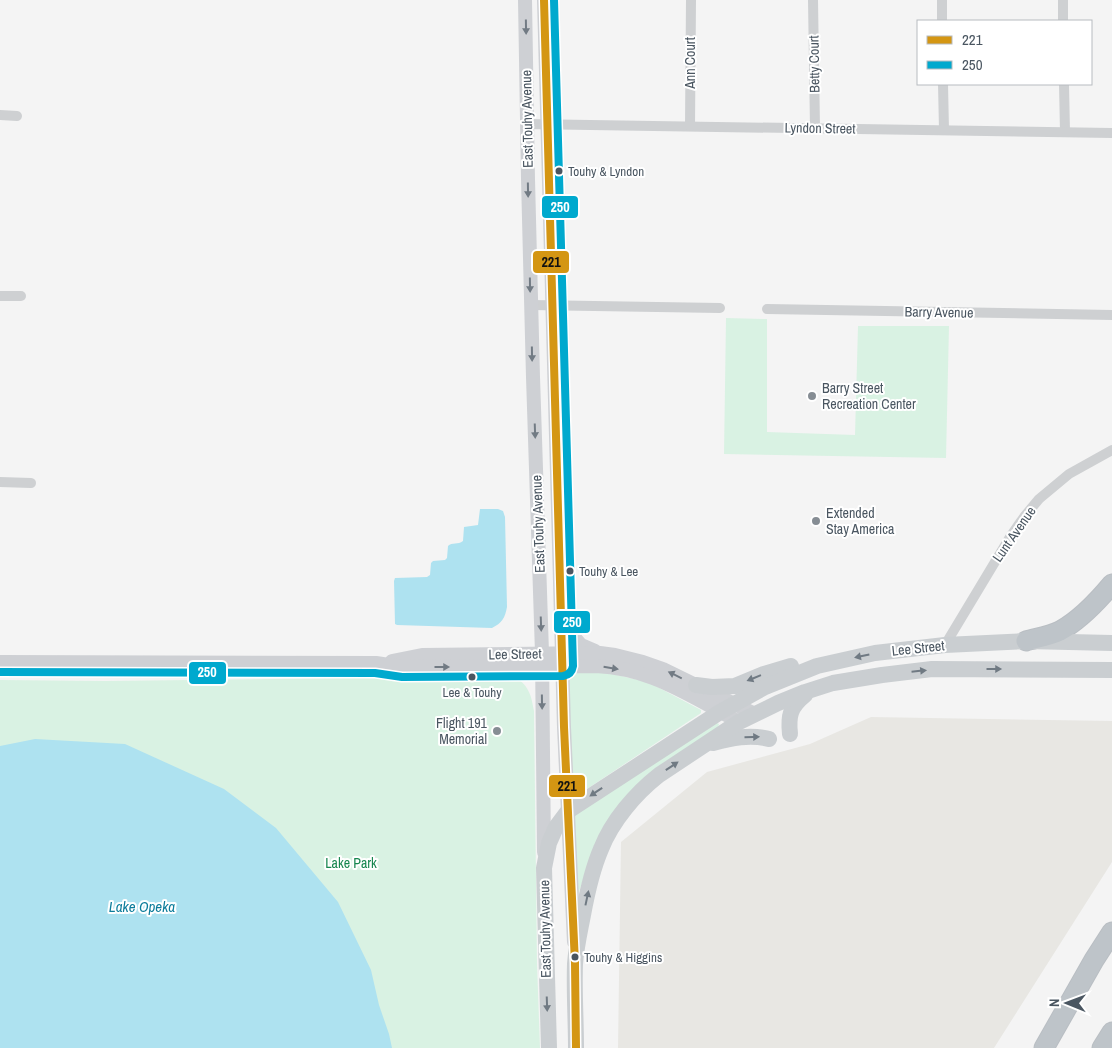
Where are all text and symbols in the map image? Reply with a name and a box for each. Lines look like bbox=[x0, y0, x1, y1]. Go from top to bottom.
one-way arrow bbox=[522, 19, 530, 35]
legend bbox=[917, 20, 1092, 85]
text: 221 bbox=[962, 29, 983, 50]
street label: Betty Court bbox=[805, 35, 823, 93]
street label: Ann Court bbox=[681, 37, 699, 90]
text: 250 bbox=[962, 54, 983, 75]
street label: East Touhy Avenue bbox=[517, 70, 537, 168]
street label: Lyndon Street bbox=[784, 118, 856, 138]
place label: Touhy & Lyndon bbox=[568, 163, 644, 180]
marker: Touhy & Lyndon bbox=[554, 166, 564, 176]
one-way arrow bbox=[524, 182, 532, 198]
line badge: 250 bbox=[541, 195, 579, 219]
text: 250 bbox=[550, 198, 570, 216]
line badge: 221 bbox=[532, 250, 570, 274]
text: 221 bbox=[541, 253, 561, 271]
one-way arrow bbox=[527, 277, 535, 293]
street label: Barry Avenue bbox=[904, 302, 974, 322]
one-way arrow bbox=[528, 346, 536, 362]
place label: Barry Street Recreation Center bbox=[822, 379, 916, 413]
marker: Barry Street Recreation Center bbox=[806, 390, 818, 402]
one-way arrow bbox=[531, 423, 539, 439]
street label: East Touhy Avenue bbox=[527, 475, 549, 573]
street label: Lunt Avenue bbox=[988, 503, 1040, 565]
place label: Extended Stay America bbox=[826, 504, 895, 538]
marker: Extended Stay America bbox=[810, 515, 822, 527]
place label: Touhy & Lee bbox=[579, 563, 638, 580]
marker: Touhy & Lee bbox=[565, 566, 575, 576]
line badge: 250 bbox=[553, 610, 591, 634]
text: 250 bbox=[562, 613, 582, 631]
one-way arrow bbox=[537, 617, 545, 633]
street label: Lee Street bbox=[891, 636, 945, 660]
street label: Lee Street bbox=[488, 645, 542, 663]
one-way arrow bbox=[854, 652, 870, 660]
line badge: 250 bbox=[188, 661, 227, 685]
text: 250 bbox=[197, 663, 217, 681]
one-way arrow bbox=[434, 663, 450, 671]
one-way arrow bbox=[604, 664, 620, 672]
one-way arrow bbox=[986, 665, 1002, 673]
one-way arrow bbox=[911, 667, 927, 675]
one-way arrow bbox=[667, 671, 682, 680]
marker: Lee & Touhy bbox=[467, 672, 477, 682]
one-way arrow bbox=[746, 675, 761, 683]
place label: Lee & Touhy bbox=[442, 684, 502, 701]
one-way arrow bbox=[538, 694, 546, 710]
place label: Flight 191 Memorial bbox=[436, 714, 488, 748]
marker: Flight 191 Memorial bbox=[491, 725, 503, 737]
one-way arrow bbox=[744, 732, 760, 740]
one-way arrow bbox=[666, 761, 679, 771]
line badge: 221 bbox=[548, 774, 586, 798]
text: 221 bbox=[557, 777, 577, 795]
one-way arrow bbox=[590, 788, 603, 797]
park label: Lake Park bbox=[325, 854, 377, 872]
street label: East Touhy Avenue bbox=[535, 880, 555, 978]
one-way arrow bbox=[583, 890, 591, 906]
water label: Lake Opeka bbox=[109, 896, 175, 917]
place label: Touhy & Higgins bbox=[584, 949, 662, 966]
marker: Touhy & Higgins bbox=[570, 952, 580, 962]
north arrow bbox=[1042, 978, 1092, 1028]
one-way arrow bbox=[544, 996, 552, 1012]
text: N bbox=[1045, 998, 1063, 1007]

